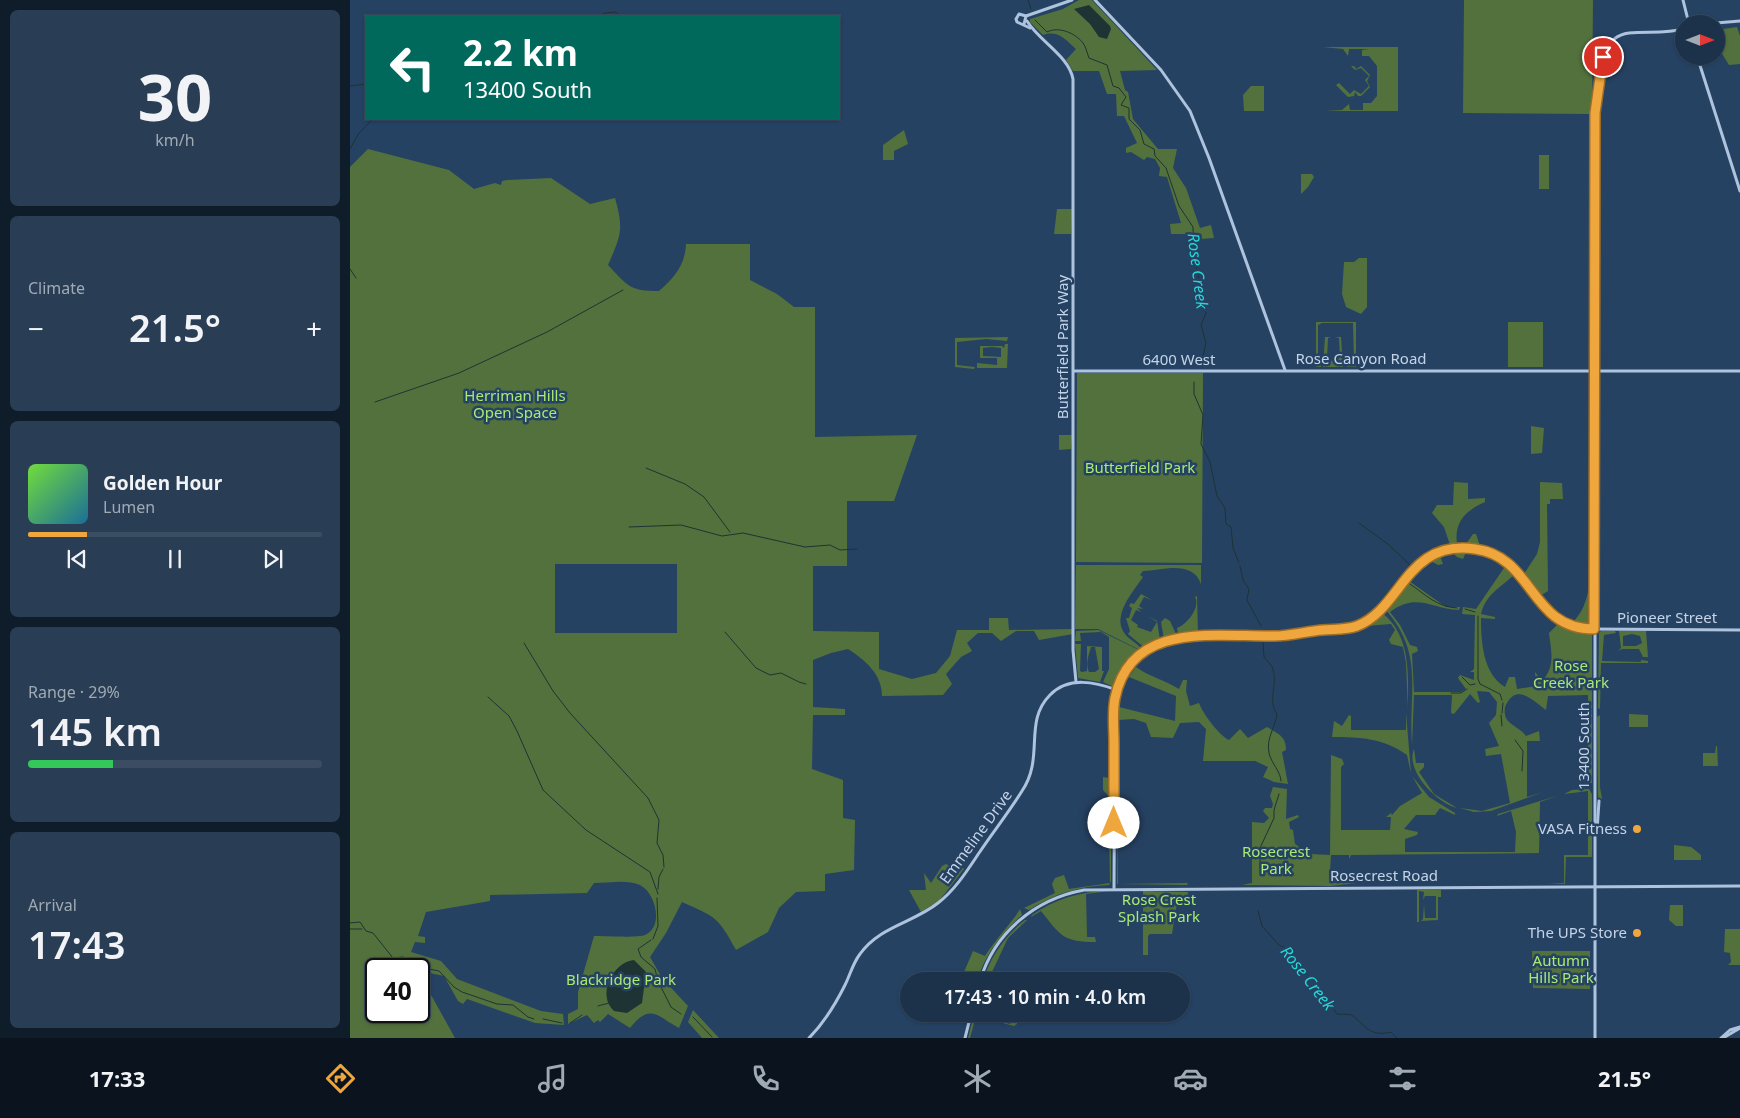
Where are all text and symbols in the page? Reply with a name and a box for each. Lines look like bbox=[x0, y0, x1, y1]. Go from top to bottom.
north arrow bbox=[1675, 15, 1725, 65]
map controls bbox=[1675, 15, 1725, 65]
text: 2.2 km bbox=[463, 29, 578, 76]
icon: left bbox=[380, 35, 445, 100]
pin bbox=[1582, 36, 1624, 78]
icon: arrive bbox=[1589, 43, 1617, 71]
text: 30 bbox=[138, 52, 212, 140]
text: 13400 South bbox=[463, 74, 592, 104]
text: km/h bbox=[155, 129, 195, 151]
water label: Rose Creek bbox=[1182, 232, 1214, 311]
street label: Butterfield Park Way bbox=[1052, 275, 1072, 419]
text: Climate bbox=[28, 277, 85, 299]
text: 21.5° bbox=[129, 301, 221, 353]
text: − bbox=[28, 309, 44, 347]
text: + bbox=[306, 309, 322, 347]
street label: Rose Canyon Road bbox=[1295, 348, 1427, 368]
street label: 6400 West bbox=[1143, 349, 1216, 369]
park label: Herriman Hills Open Space bbox=[464, 385, 566, 422]
park label: Butterfield Park bbox=[1085, 457, 1195, 477]
text: Golden Hour bbox=[103, 470, 222, 496]
text: Lumen bbox=[103, 496, 155, 518]
icon: previous bbox=[63, 545, 91, 573]
icon: pause bbox=[161, 545, 189, 573]
icon: next bbox=[259, 545, 287, 573]
street label: Pioneer Street bbox=[1617, 607, 1718, 627]
park label: Rose Creek Park bbox=[1533, 655, 1609, 692]
text: Range · 29% bbox=[28, 681, 120, 703]
street label: 13400 South bbox=[1573, 702, 1593, 790]
text: 145 km bbox=[28, 705, 162, 757]
street label: Emmeline Drive bbox=[934, 786, 1016, 887]
position arrow bbox=[1087, 796, 1139, 848]
place label: VASA Fitness bbox=[1538, 818, 1627, 838]
marker: VASA Fitness bbox=[1631, 823, 1643, 835]
park label: Rosecrest Park bbox=[1242, 841, 1311, 878]
street label: Rosecrest Road bbox=[1330, 865, 1438, 885]
park label: Rose Crest Splash Park bbox=[1118, 889, 1200, 926]
text: Arrival bbox=[28, 894, 77, 916]
text: 17:43 bbox=[28, 918, 125, 970]
place label: The UPS Store bbox=[1528, 922, 1627, 942]
marker: The UPS Store bbox=[1631, 927, 1643, 939]
water label: Rose Creek bbox=[1276, 941, 1341, 1016]
park label: Autumn Hills Park bbox=[1528, 950, 1594, 987]
speed limit sign: 40 bbox=[365, 958, 430, 1023]
park label: Blackridge Park bbox=[566, 969, 676, 989]
text: 17:43 · 10 min · 4.0 km bbox=[944, 984, 1146, 1010]
icon: directions bbox=[323, 1061, 358, 1096]
icon: music bbox=[535, 1061, 570, 1096]
icon: phone bbox=[748, 1061, 783, 1096]
icon: climate bbox=[960, 1061, 995, 1096]
icon: car bbox=[1173, 1061, 1208, 1096]
icon: filters bbox=[1385, 1061, 1420, 1096]
text: 17:33 bbox=[89, 1063, 145, 1093]
text: 21.5° bbox=[1598, 1063, 1651, 1093]

